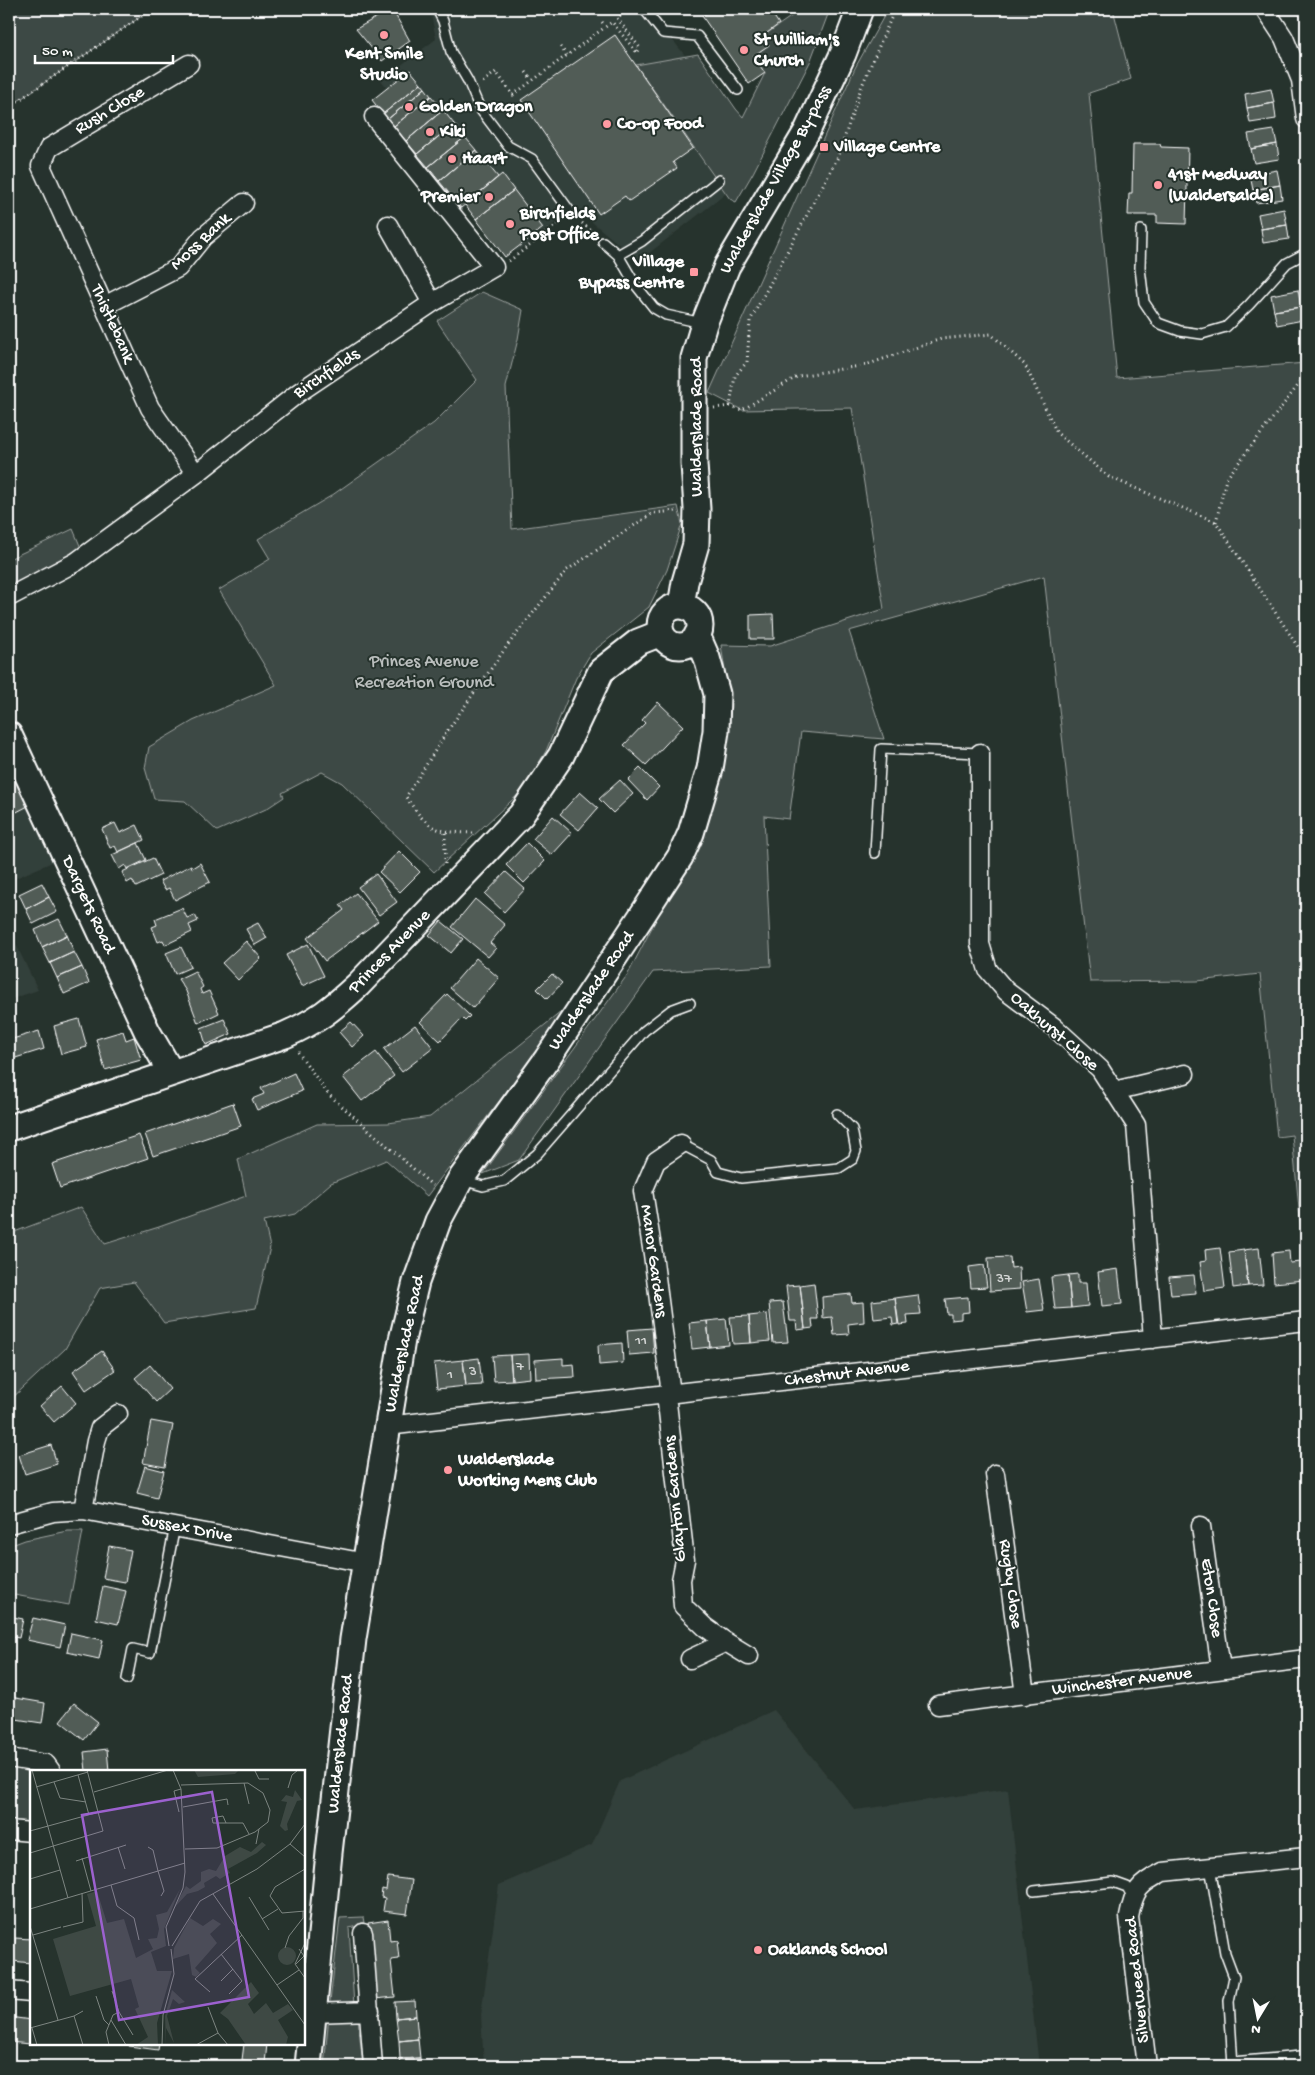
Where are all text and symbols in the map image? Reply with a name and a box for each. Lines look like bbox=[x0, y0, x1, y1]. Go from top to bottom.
marker: Kent Smile Studio bbox=[378, 29, 390, 41]
place label: St William's Church bbox=[753, 30, 840, 72]
scale bar bbox=[35, 32, 172, 64]
text: 50 m bbox=[42, 43, 73, 61]
place label: Kent Smile Studio bbox=[344, 44, 424, 86]
marker: St William's Church bbox=[738, 44, 750, 56]
street label: Walderslade Village By-pass bbox=[716, 81, 837, 278]
street label: Rush Close bbox=[71, 82, 149, 140]
place label: Golden Dragon bbox=[419, 97, 533, 118]
marker: Golden Dragon bbox=[403, 101, 415, 113]
place label: Co-op Food bbox=[616, 114, 705, 135]
marker: Co-op Food bbox=[601, 118, 613, 130]
place label: Kiki bbox=[439, 122, 466, 143]
marker: Kiki bbox=[424, 126, 436, 138]
place label: Village Centre bbox=[833, 137, 941, 158]
marker: Village Centre bbox=[818, 141, 830, 153]
place label: Haart bbox=[462, 149, 508, 170]
marker: Haart bbox=[446, 153, 458, 165]
place label: 41st Medway (Waldersalde) bbox=[1167, 165, 1274, 207]
marker: 41st Medway (Waldersalde) bbox=[1152, 179, 1164, 191]
place label: Premier bbox=[420, 187, 482, 208]
marker: Premier bbox=[483, 191, 495, 203]
place label: Birchfields Post Office bbox=[519, 204, 599, 246]
street label: Moss Bank bbox=[166, 207, 237, 275]
marker: Birchfields Post Office bbox=[504, 218, 516, 230]
place label: Village Bypass Centre bbox=[578, 252, 685, 294]
marker: Village Bypass Centre bbox=[688, 266, 700, 278]
street label: Thistlebank bbox=[85, 281, 139, 368]
street label: Birchfields bbox=[289, 344, 365, 404]
street label: Walderslade Road bbox=[687, 356, 708, 497]
park label: Princes Avenue Recreation Ground bbox=[355, 652, 495, 694]
street label: Dargets Road bbox=[56, 852, 120, 958]
street label: Princes Avenue bbox=[344, 905, 436, 999]
street label: Walderslade Road bbox=[544, 926, 641, 1055]
street label: Oakhurst Close bbox=[1005, 988, 1103, 1077]
street label: Manor Gardens bbox=[635, 1203, 672, 1320]
house number: 37 bbox=[995, 1270, 1013, 1288]
street label: Walderslade Road bbox=[380, 1272, 430, 1414]
house number: 11 bbox=[634, 1332, 647, 1350]
street label: Chestnut Avenue bbox=[783, 1356, 911, 1392]
house number: 7 bbox=[515, 1358, 525, 1376]
house number: 3 bbox=[468, 1363, 477, 1381]
house number: 1 bbox=[446, 1366, 453, 1384]
street label: Glayton Gardens bbox=[660, 1434, 692, 1563]
place label: Walderslade Working Mens Club bbox=[457, 1450, 597, 1492]
marker: Walderslade Working Mens Club bbox=[442, 1464, 454, 1476]
street label: Sussex Drive bbox=[140, 1510, 235, 1548]
street label: Rugby Close bbox=[993, 1538, 1027, 1631]
street label: Eton Close bbox=[1195, 1557, 1227, 1640]
street label: Winchester Avenue bbox=[1051, 1663, 1194, 1701]
street label: Walderslade Road bbox=[323, 1672, 359, 1814]
inset map bbox=[30, 1770, 305, 2045]
street label: Silverweed Road bbox=[1121, 1915, 1155, 2044]
place label: Oaklands School bbox=[768, 1940, 888, 1961]
marker: Oaklands School bbox=[752, 1944, 764, 1956]
north arrow bbox=[1232, 1992, 1282, 2042]
text: N bbox=[1250, 2019, 1262, 2038]

